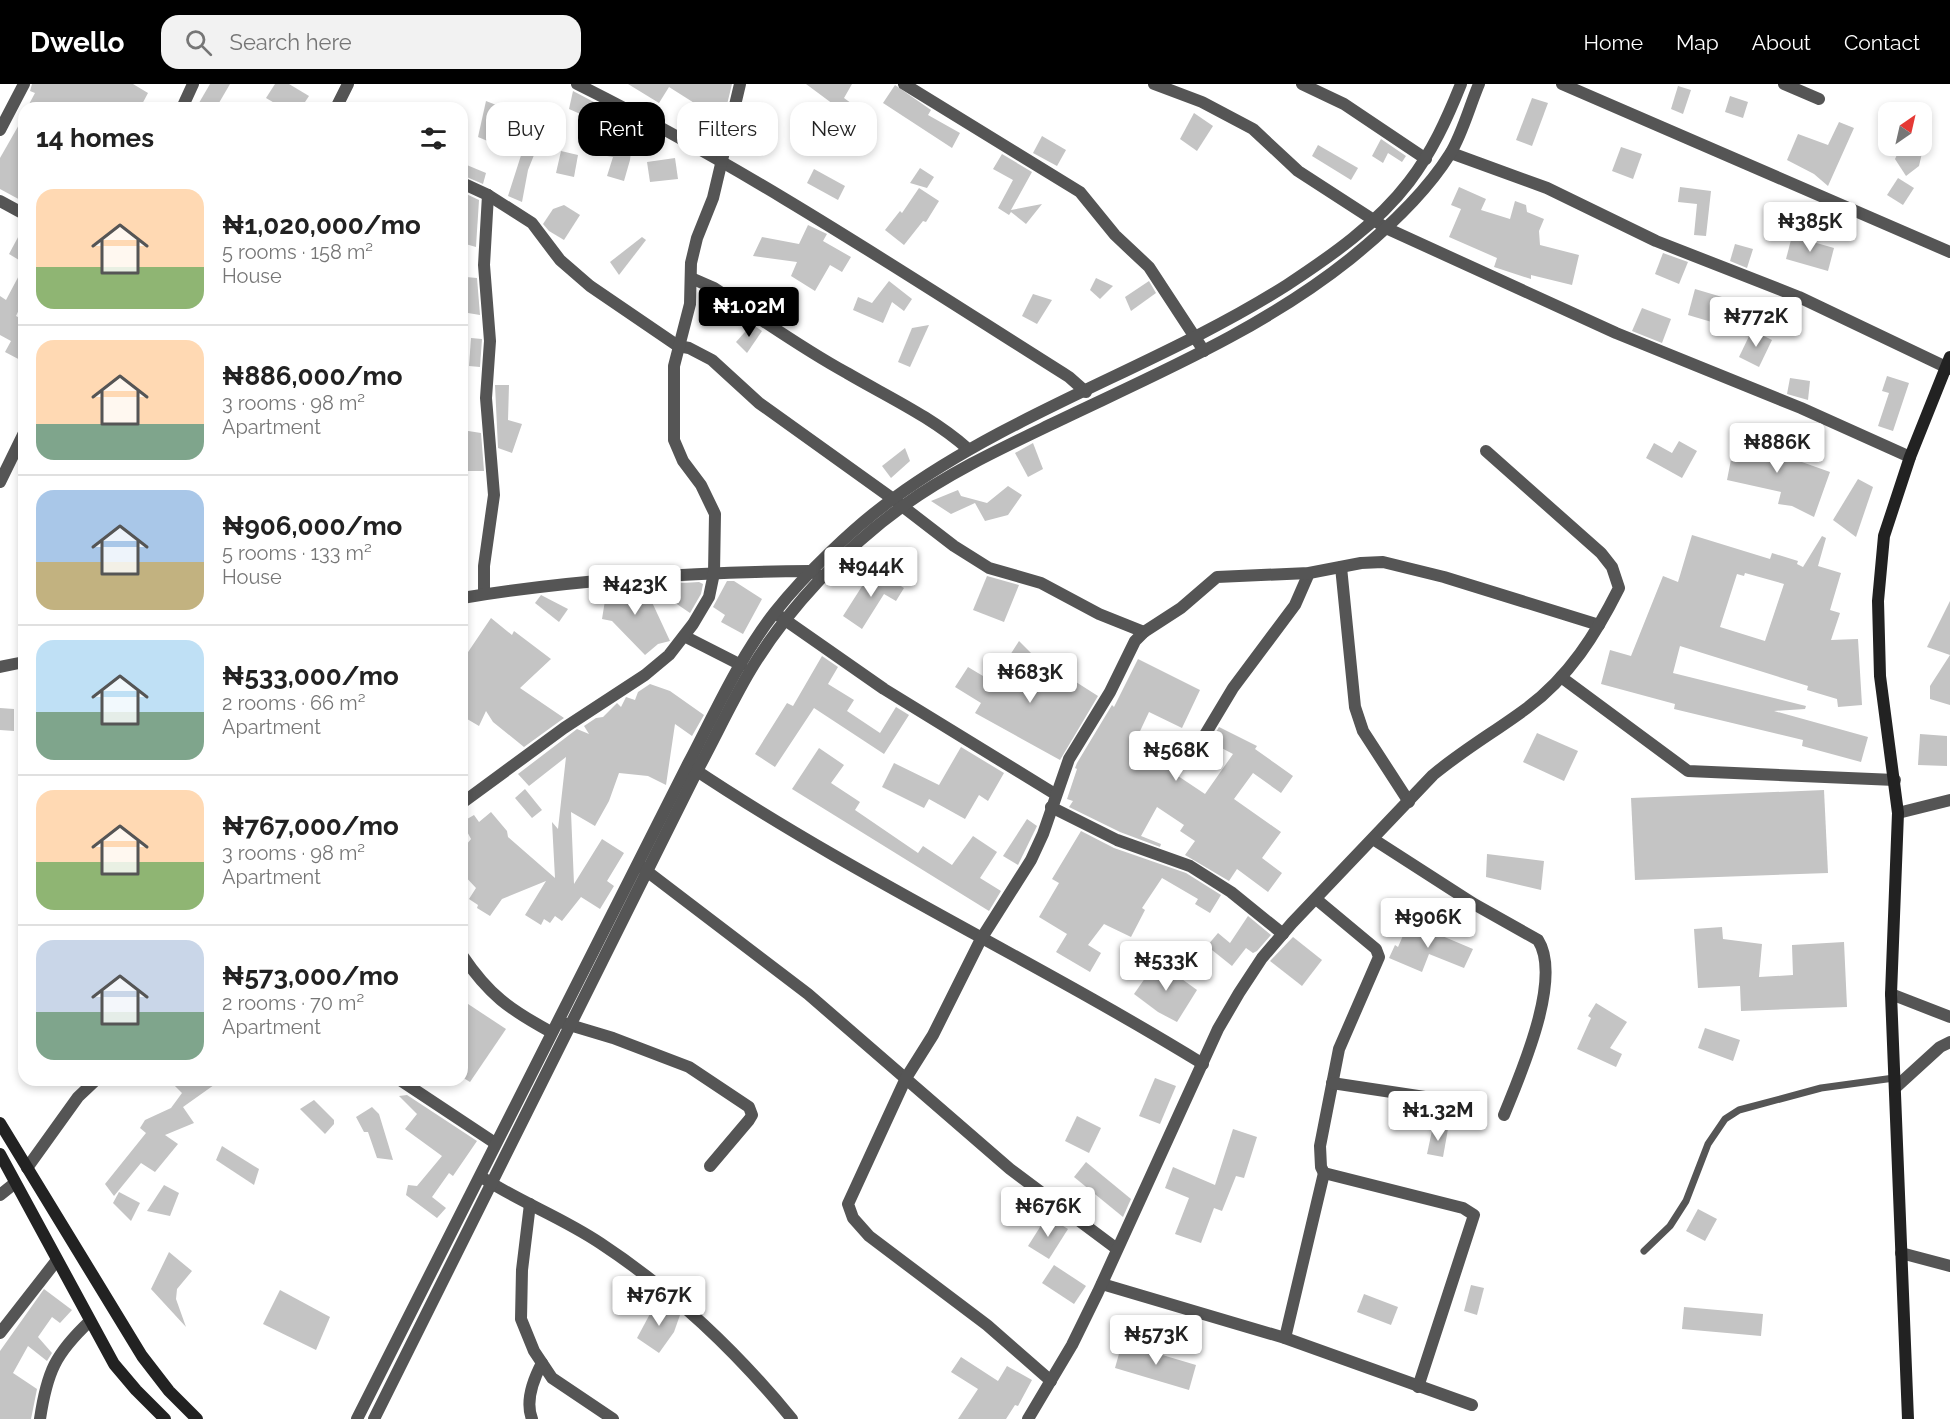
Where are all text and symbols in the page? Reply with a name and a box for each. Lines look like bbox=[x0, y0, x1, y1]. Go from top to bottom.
search box bbox=[161, 15, 581, 69]
text: Dwello bbox=[30, 26, 125, 59]
icon: search bbox=[182, 26, 215, 59]
text: Search here bbox=[230, 29, 352, 55]
text: Home bbox=[1584, 30, 1643, 55]
text: Map bbox=[1676, 30, 1719, 55]
text: About bbox=[1752, 30, 1811, 55]
text: Contact bbox=[1844, 30, 1920, 55]
chip: Buy bbox=[486, 102, 566, 156]
chip: Rent bbox=[578, 102, 665, 156]
chip: Filters bbox=[677, 102, 778, 156]
chip: New bbox=[790, 102, 877, 156]
north arrow bbox=[1878, 102, 1932, 156]
map controls bbox=[1878, 102, 1932, 156]
icon: filters bbox=[417, 122, 450, 155]
text: 14 homes bbox=[36, 123, 154, 153]
pin: ₦385K bbox=[1768, 202, 1852, 253]
text: ₦385K bbox=[1778, 209, 1842, 233]
text: ₦1,020,000/mo bbox=[222, 210, 421, 240]
icon: home bbox=[84, 213, 156, 285]
text: 5 rooms · 158 m² bbox=[222, 240, 373, 264]
text: House bbox=[222, 264, 282, 288]
pin: ₦1.02M bbox=[700, 287, 798, 338]
text: ₦1.02M bbox=[713, 294, 785, 318]
pin: ₦772K bbox=[1714, 297, 1798, 348]
text: ₦772K bbox=[1724, 304, 1788, 328]
text: ₦886,000/mo bbox=[222, 361, 403, 391]
icon: home bbox=[84, 364, 156, 436]
text: 3 rooms · 98 m² bbox=[222, 391, 365, 415]
text: Apartment bbox=[222, 415, 321, 439]
pin: ₦886K bbox=[1735, 423, 1819, 474]
text: ₦886K bbox=[1744, 430, 1810, 454]
text: ₦906,000/mo bbox=[222, 511, 402, 541]
icon: home bbox=[84, 514, 156, 586]
text: 5 rooms · 133 m² bbox=[222, 541, 372, 565]
pin: ₦944K bbox=[829, 547, 913, 598]
text: ₦944K bbox=[838, 554, 904, 578]
text: House bbox=[222, 565, 282, 589]
pin: ₦423K bbox=[593, 565, 677, 616]
text: ₦423K bbox=[603, 572, 667, 596]
pin: ₦683K bbox=[988, 653, 1072, 704]
text: ₦683K bbox=[997, 660, 1063, 684]
text: ₦533,000/mo bbox=[222, 661, 399, 691]
icon: home bbox=[84, 664, 156, 736]
text: 2 rooms · 66 m² bbox=[222, 691, 365, 715]
text: Apartment bbox=[222, 715, 321, 739]
pin: ₦568K bbox=[1134, 731, 1218, 782]
text: ₦568K bbox=[1143, 738, 1209, 762]
text: ₦767,000/mo bbox=[222, 811, 399, 841]
icon: home bbox=[84, 814, 156, 886]
text: 3 rooms · 98 m² bbox=[222, 841, 365, 865]
text: Apartment bbox=[222, 865, 321, 889]
pin: ₦906K bbox=[1386, 898, 1470, 949]
text: ₦906K bbox=[1395, 905, 1461, 929]
pin: ₦533K bbox=[1124, 941, 1208, 992]
text: ₦533K bbox=[1134, 948, 1198, 972]
text: ₦573,000/mo bbox=[222, 961, 399, 991]
icon: home bbox=[84, 964, 156, 1036]
text: 2 rooms · 70 m² bbox=[222, 991, 364, 1015]
text: Apartment bbox=[222, 1015, 321, 1039]
pin: ₦1.32M bbox=[1389, 1091, 1487, 1142]
text: ₦1.32M bbox=[1402, 1098, 1474, 1122]
pin: ₦676K bbox=[1006, 1187, 1090, 1238]
text: ₦676K bbox=[1015, 1194, 1081, 1218]
pin: ₦767K bbox=[617, 1276, 701, 1327]
text: ₦767K bbox=[626, 1283, 692, 1307]
pin: ₦573K bbox=[1114, 1315, 1198, 1366]
text: ₦573K bbox=[1124, 1322, 1188, 1346]

